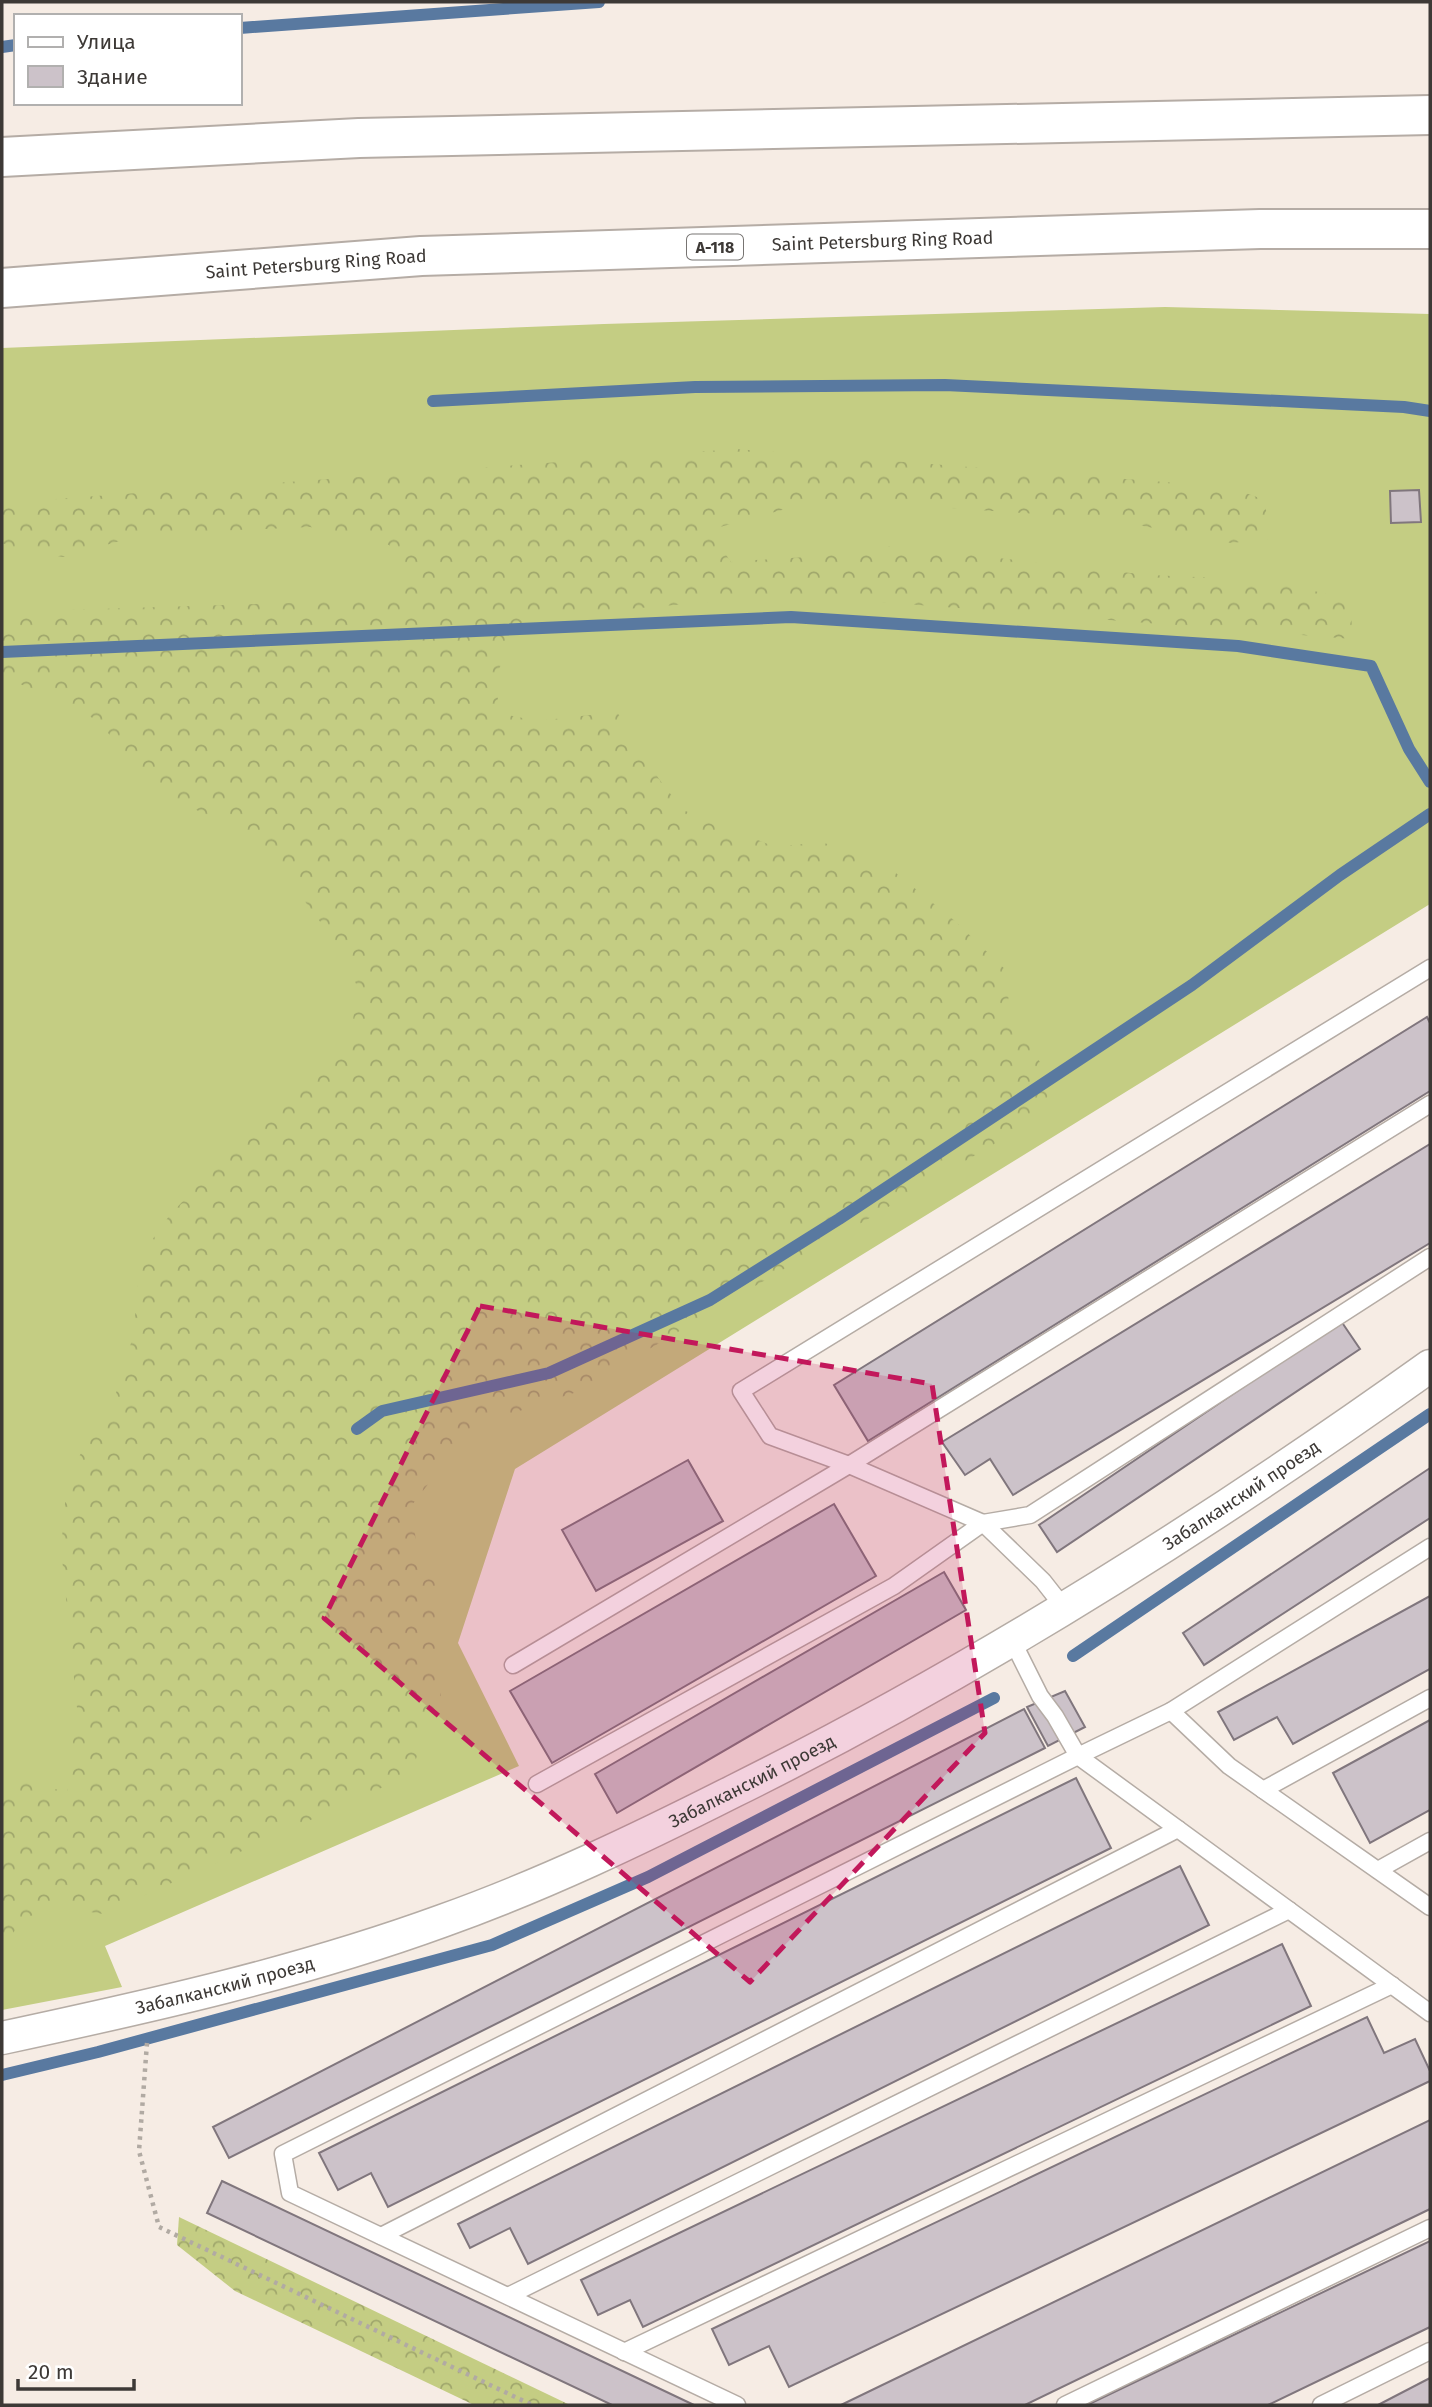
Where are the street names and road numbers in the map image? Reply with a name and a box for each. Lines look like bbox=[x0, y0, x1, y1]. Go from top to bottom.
street label: Saint Petersburg Ring Road bbox=[771, 227, 994, 256]
road number: А-118 bbox=[687, 234, 743, 260]
street label: Saint Petersburg Ring Road bbox=[205, 245, 427, 283]
street label: Забалканский проезд bbox=[1159, 1435, 1324, 1555]
street label: Забалканский проезд bbox=[665, 1730, 839, 1833]
street label: Забалканский проезд bbox=[133, 1952, 317, 2019]

